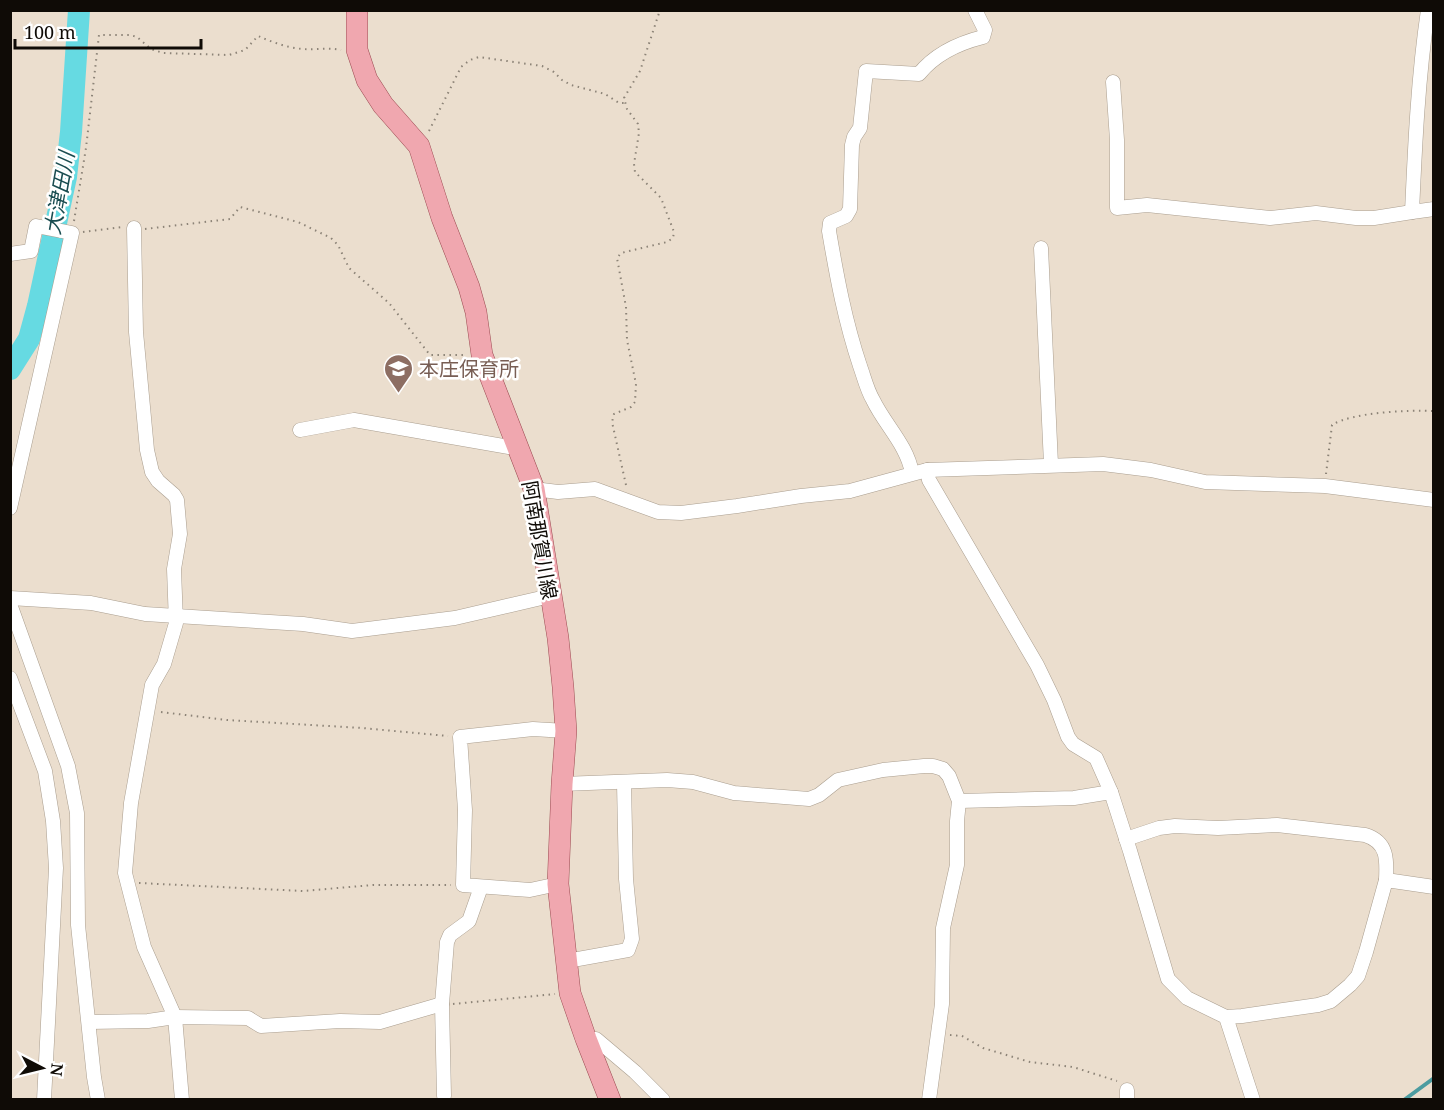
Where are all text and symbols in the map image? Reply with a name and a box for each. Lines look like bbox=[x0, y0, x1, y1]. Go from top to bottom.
scale bar bbox=[15, 12, 201, 50]
text: 100 m bbox=[24, 20, 76, 44]
water label: 大津田川 bbox=[38, 147, 80, 237]
school or university icon: 本庄保育所 bbox=[382, 352, 414, 394]
place label: 本庄保育所 bbox=[419, 355, 519, 382]
street label: 阿南那賀川線 bbox=[516, 479, 564, 601]
north arrow bbox=[12, 1038, 72, 1098]
text: N bbox=[45, 1062, 69, 1078]

